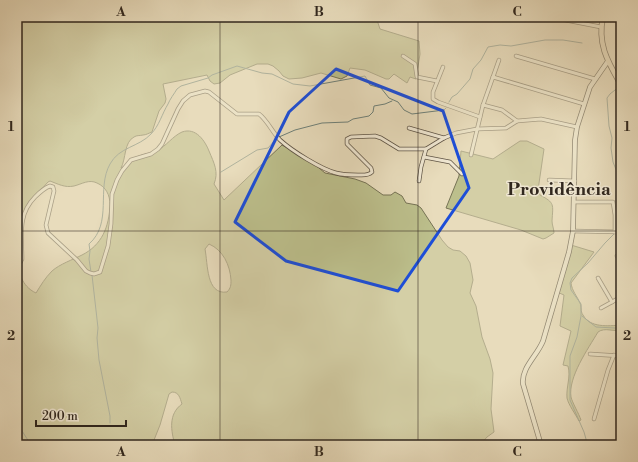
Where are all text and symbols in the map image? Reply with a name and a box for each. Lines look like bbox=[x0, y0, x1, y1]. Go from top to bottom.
text: A bbox=[115, 4, 126, 20]
text: B bbox=[314, 4, 324, 20]
text: C bbox=[512, 4, 522, 20]
text: 1 bbox=[8, 119, 15, 135]
text: 1 bbox=[624, 119, 631, 135]
district label: Providência bbox=[507, 178, 611, 201]
text: 2 bbox=[7, 328, 15, 344]
text: 2 bbox=[623, 328, 631, 344]
scale bar bbox=[36, 402, 126, 428]
text: 200 m bbox=[42, 409, 78, 424]
text: A bbox=[115, 444, 126, 460]
text: B bbox=[314, 444, 324, 460]
text: C bbox=[512, 444, 522, 460]

